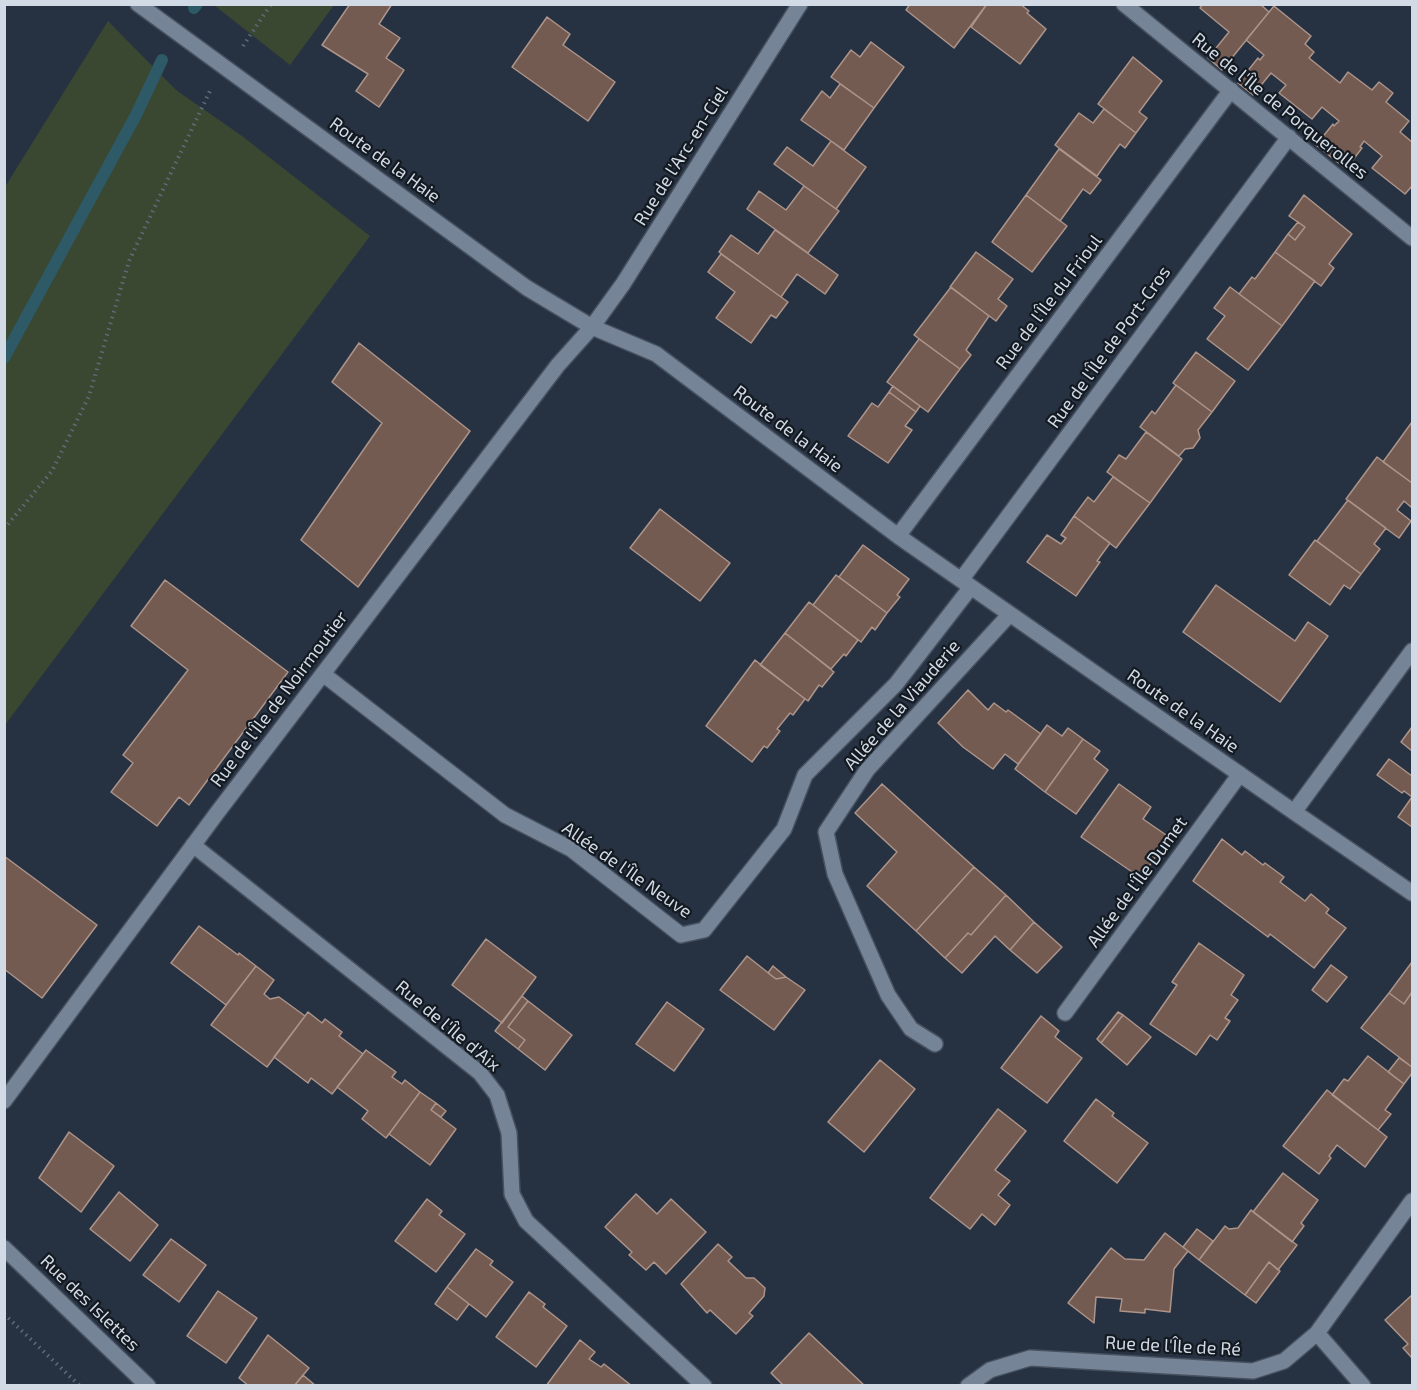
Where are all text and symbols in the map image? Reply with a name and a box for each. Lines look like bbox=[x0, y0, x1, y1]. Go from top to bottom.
street label: Rue de l'Île de Porquerolles bbox=[1188, 28, 1372, 184]
street label: Rue de l'Arc-en-Ciel bbox=[630, 83, 732, 229]
street label: Route de la Haie bbox=[326, 113, 444, 207]
street label: Rue de l'Île du Frioul bbox=[991, 230, 1107, 374]
street label: Rue de l'Île de Port-Cros bbox=[1043, 262, 1175, 432]
street label: Route de la Haie bbox=[729, 381, 847, 477]
street label: Rue de l'Île de Noirmoutier bbox=[206, 607, 352, 791]
street label: Allée de la Viauderie bbox=[840, 636, 964, 774]
street label: Route de la Haie bbox=[1123, 664, 1243, 758]
street label: Allée de l'Île Dumet bbox=[1082, 812, 1192, 952]
street label: Allée de l'Île Neuve bbox=[558, 817, 696, 923]
street label: Rue de l'Île d'Aix bbox=[391, 976, 505, 1076]
street label: Rue des Islettes bbox=[36, 1250, 144, 1356]
street label: Rue de l'Île de Ré bbox=[1104, 1332, 1242, 1360]

